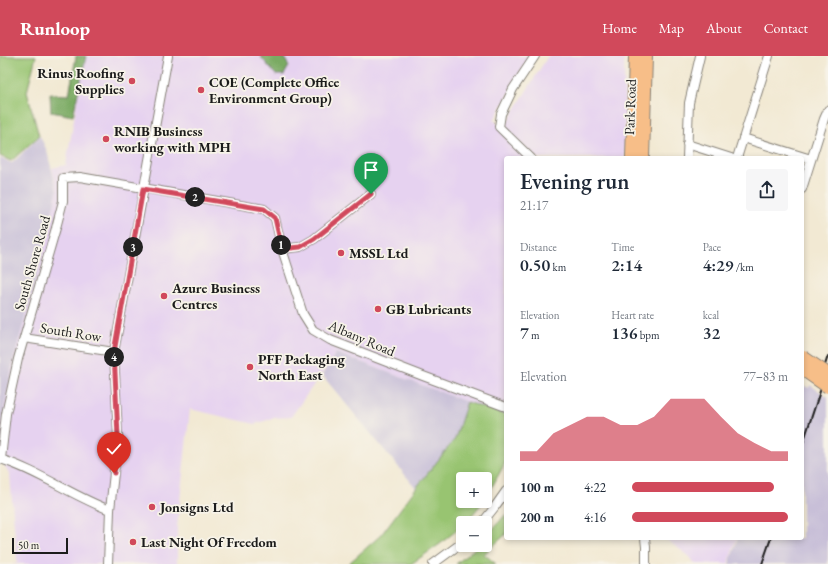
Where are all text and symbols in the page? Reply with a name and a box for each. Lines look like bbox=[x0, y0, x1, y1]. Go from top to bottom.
text: Runloop bbox=[20, 16, 90, 41]
text: Home bbox=[602, 19, 637, 37]
text: Map bbox=[659, 19, 684, 37]
text: About bbox=[706, 19, 742, 37]
text: Contact bbox=[764, 19, 808, 37]
place label: Rinus Roofing Supplies bbox=[37, 64, 125, 98]
place label: COE (Complete Office Environment Group) bbox=[209, 73, 340, 107]
marker: Rinus Roofing Supplies bbox=[127, 76, 137, 86]
street label: Park Road bbox=[620, 78, 640, 135]
marker: COE (Complete Office Environment Group) bbox=[196, 85, 206, 95]
place label: RNIB Business working with MPH bbox=[114, 122, 231, 156]
marker: RNIB Business working with MPH bbox=[101, 134, 111, 144]
pin bbox=[354, 153, 388, 194]
icon: arrive bbox=[360, 159, 382, 181]
text: Evening run bbox=[520, 167, 629, 196]
button: share bbox=[746, 169, 788, 211]
pin: 2 bbox=[185, 187, 205, 207]
text: 2 bbox=[192, 190, 198, 204]
text: 21:17 bbox=[520, 197, 548, 214]
street label: South Shore Road bbox=[10, 212, 54, 313]
pin: 1 bbox=[271, 235, 291, 255]
pin: 3 bbox=[123, 237, 143, 257]
text: 1 bbox=[278, 238, 284, 252]
text: 3 bbox=[130, 240, 136, 254]
text: Distance bbox=[520, 240, 557, 254]
text: Time bbox=[611, 240, 634, 254]
text: Pace bbox=[703, 240, 721, 254]
place label: MSSL Ltd bbox=[349, 244, 409, 262]
marker: MSSL Ltd bbox=[336, 248, 346, 258]
text: 0.50 bbox=[520, 254, 550, 276]
text: 2:14 bbox=[611, 254, 642, 276]
text: 4:29 bbox=[703, 254, 733, 276]
text: km bbox=[550, 260, 566, 274]
text: /km bbox=[733, 260, 754, 274]
place label: Azure Business Centres bbox=[171, 279, 260, 313]
marker: Azure Business Centres bbox=[159, 291, 169, 301]
place label: GB Lubricants bbox=[386, 300, 471, 318]
marker: GB Lubricants bbox=[373, 304, 383, 314]
text: Elevation bbox=[520, 308, 560, 322]
text: Heart rate bbox=[611, 308, 654, 322]
text: kcal bbox=[703, 308, 719, 322]
street label: Albany Road bbox=[325, 316, 399, 360]
street label: South Row bbox=[39, 318, 103, 346]
text: 7 bbox=[520, 322, 529, 344]
text: 136 bbox=[611, 322, 638, 344]
text: 32 bbox=[703, 322, 720, 344]
text: m bbox=[529, 328, 540, 342]
text: bpm bbox=[638, 328, 660, 342]
pin: 4 bbox=[104, 347, 124, 367]
text: 4 bbox=[111, 350, 117, 364]
place label: PFF Packaging North East bbox=[258, 350, 346, 384]
marker: PFF Packaging North East bbox=[245, 362, 255, 372]
text: Elevation bbox=[520, 368, 567, 385]
text: 77–83 m bbox=[743, 368, 788, 385]
pin bbox=[97, 432, 131, 473]
icon: check bbox=[103, 438, 125, 460]
map controls bbox=[456, 472, 492, 552]
button: + bbox=[456, 472, 492, 508]
text: 100 m bbox=[520, 479, 554, 496]
text: 4:22 bbox=[584, 479, 606, 496]
place label: Jonsigns Ltd bbox=[158, 498, 234, 516]
marker: Jonsigns Ltd bbox=[147, 502, 157, 512]
text: 200 m bbox=[520, 509, 554, 526]
text: 4:16 bbox=[584, 509, 606, 526]
button: − bbox=[456, 516, 492, 552]
place label: Last Night Of Freedom bbox=[141, 533, 278, 551]
scale bar bbox=[12, 536, 68, 555]
marker: Last Night Of Freedom bbox=[128, 537, 138, 547]
text: 50 m bbox=[18, 538, 39, 552]

